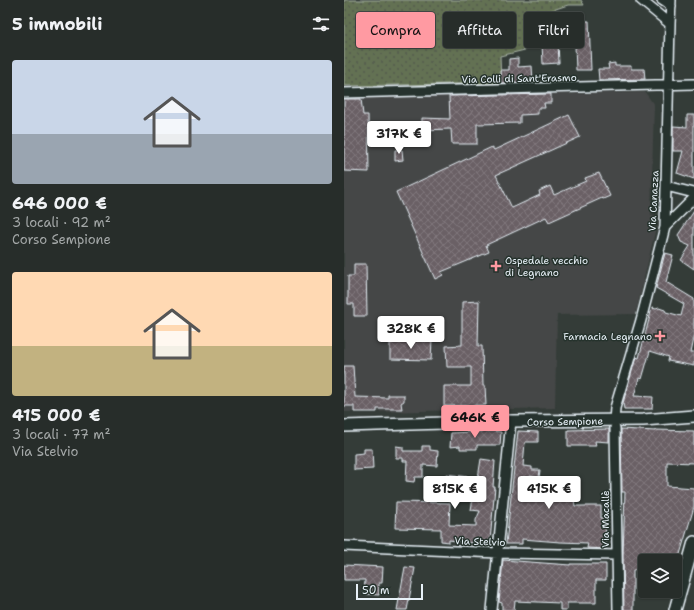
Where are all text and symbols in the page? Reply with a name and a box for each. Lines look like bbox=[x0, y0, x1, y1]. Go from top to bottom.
chip: Compra bbox=[356, 12, 435, 48]
chip: Affitta bbox=[443, 12, 516, 48]
chip: Filtri bbox=[524, 12, 584, 48]
text: 5 immobili bbox=[12, 13, 102, 35]
icon: filters bbox=[310, 13, 332, 35]
street label: Via Colli di Sant'Erasmo bbox=[461, 71, 577, 86]
icon: home bbox=[136, 86, 208, 158]
pin: 317K € bbox=[366, 121, 432, 155]
text: 317K € bbox=[376, 125, 422, 142]
street label: Via Canazza bbox=[645, 169, 662, 232]
text: 646 000 € bbox=[12, 192, 107, 214]
text: 3 locali · 92 m² bbox=[12, 214, 111, 231]
text: Corso Sempione bbox=[12, 231, 111, 248]
place label: Ospedale vecchio di Legnano bbox=[505, 254, 588, 279]
marker: Ospedale vecchio di Legnano bbox=[490, 260, 502, 272]
icon: home bbox=[136, 298, 208, 370]
pin: 328K € bbox=[378, 316, 444, 350]
text: 328K € bbox=[386, 320, 436, 337]
place label: Farmacia Legnano bbox=[563, 330, 652, 343]
marker: Farmacia Legnano bbox=[655, 331, 665, 341]
text: 415 000 € bbox=[12, 404, 100, 426]
pin: 646K € bbox=[442, 405, 508, 439]
text: 646K € bbox=[450, 409, 500, 426]
street label: Corso Sempione bbox=[527, 414, 603, 429]
text: 3 locali · 77 m² bbox=[12, 426, 111, 443]
text: Via Stelvio bbox=[12, 443, 78, 460]
pin: 815K € bbox=[422, 476, 488, 510]
pin: 415K € bbox=[516, 476, 582, 510]
text: 815K € bbox=[432, 480, 478, 497]
text: 415K € bbox=[527, 480, 571, 497]
street label: Via Macallè bbox=[599, 490, 612, 548]
street label: Via Stelvio bbox=[454, 534, 506, 549]
map controls bbox=[638, 554, 682, 598]
button: layers bbox=[638, 554, 682, 598]
scale bar bbox=[356, 582, 423, 601]
text: 50 m bbox=[362, 583, 390, 598]

